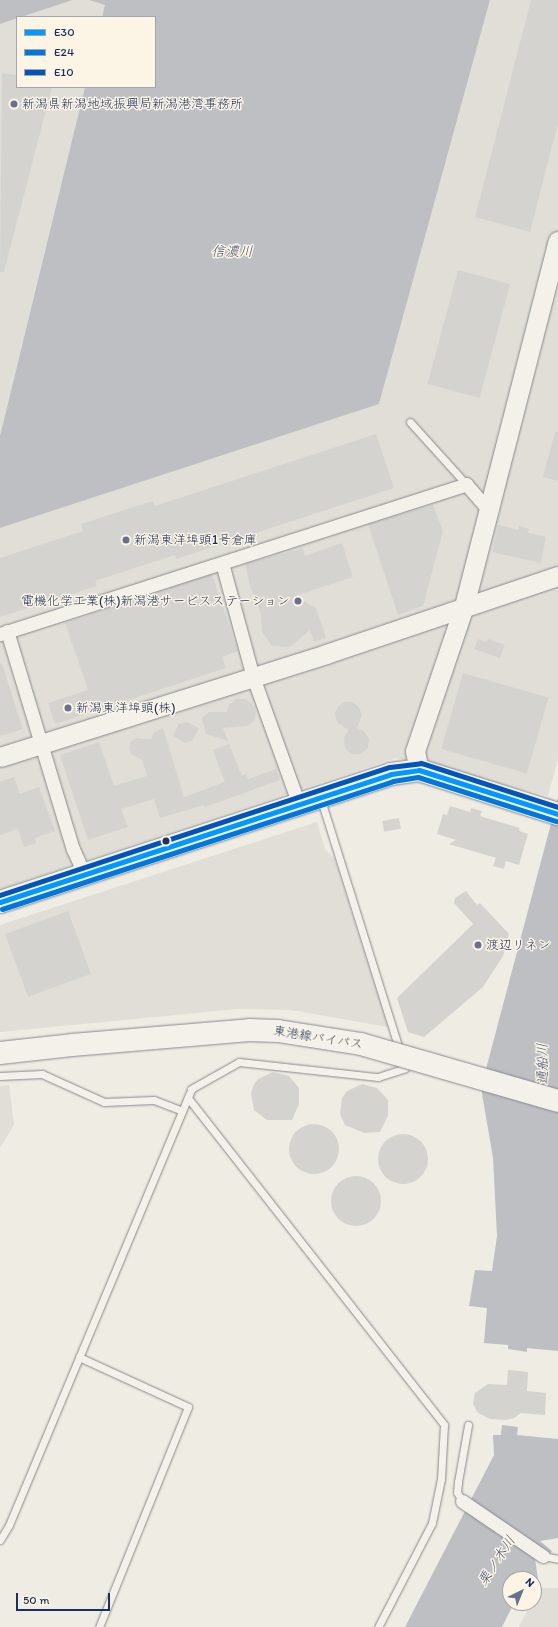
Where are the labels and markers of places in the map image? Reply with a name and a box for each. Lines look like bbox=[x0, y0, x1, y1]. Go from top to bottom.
place label: 新潟県新潟地域振興局新潟港湾事務所 bbox=[22, 96, 243, 112]
marker: 新潟県新潟地域振興局新潟港湾事務所 bbox=[9, 99, 19, 109]
place label: 新潟東洋埠頭1号倉庫 bbox=[134, 532, 257, 548]
marker: 新潟東洋埠頭1号倉庫 bbox=[121, 535, 131, 545]
place label: 電機化学工業(株)新潟港サービスステーション bbox=[22, 593, 290, 609]
marker: 電機化学工業(株)新潟港サービスステーション bbox=[293, 596, 303, 606]
place label: 新潟東洋埠頭(株) bbox=[76, 700, 175, 716]
marker: 新潟東洋埠頭(株) bbox=[63, 703, 73, 713]
unlabelled marker bbox=[161, 836, 171, 846]
place label: 渡辺リネン bbox=[486, 937, 551, 953]
marker: 渡辺リネン bbox=[473, 940, 483, 950]

